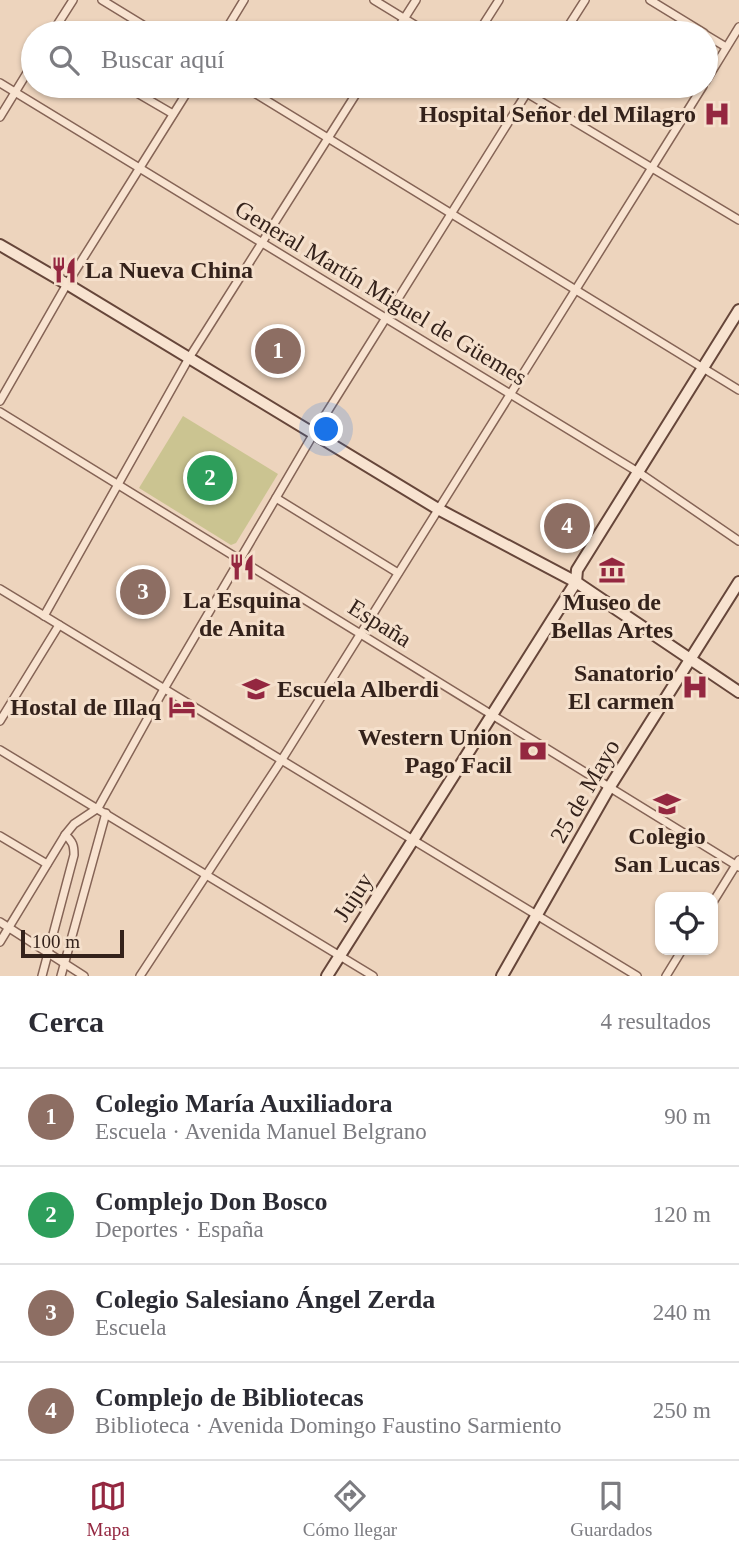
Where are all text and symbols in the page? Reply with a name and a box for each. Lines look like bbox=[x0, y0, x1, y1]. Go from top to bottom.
search box bbox=[21, 21, 718, 98]
icon: search bbox=[45, 41, 83, 79]
text: Buscar aquí bbox=[101, 45, 224, 74]
hospital icon: Hospital Señor del Milagro bbox=[702, 99, 732, 129]
place label: Hospital Señor del Milagro bbox=[419, 101, 696, 127]
street label: General Martín Miguel de Güemes bbox=[230, 195, 532, 391]
restaurant icon: La Nueva China bbox=[49, 255, 79, 285]
place label: La Nueva China bbox=[85, 257, 253, 283]
pin: 1 bbox=[255, 325, 301, 377]
your location bbox=[309, 412, 343, 446]
pin: 2 bbox=[187, 452, 233, 504]
pin: 4 bbox=[544, 500, 590, 552]
restaurant icon: La Esquina de Anita bbox=[227, 552, 257, 582]
museum icon: Museo de Bellas Artes bbox=[597, 555, 627, 585]
pin: 3 bbox=[120, 566, 166, 618]
place label: La Esquina de Anita bbox=[183, 587, 301, 641]
place label: Museo de Bellas Artes bbox=[551, 589, 673, 643]
street label: España bbox=[344, 594, 417, 653]
place label: Sanatorio El carmen bbox=[568, 660, 674, 714]
hospital icon: Sanatorio El carmen bbox=[680, 672, 710, 702]
school or university icon: Escuela Alberdi bbox=[241, 674, 271, 704]
place label: Escuela Alberdi bbox=[277, 676, 439, 702]
hotel icon: Hostal de Illaq bbox=[167, 692, 197, 722]
place label: Hostal de Illaq bbox=[10, 694, 162, 720]
place label: Western Union Pago Facil bbox=[358, 724, 512, 778]
street label: 25 de Mayo bbox=[545, 735, 625, 847]
bank icon: Western Union Pago Facil bbox=[518, 736, 548, 766]
school or university icon: Colegio San Lucas bbox=[652, 789, 682, 819]
place label: Colegio San Lucas bbox=[614, 823, 720, 877]
street label: Jujuy bbox=[328, 868, 378, 926]
map controls bbox=[655, 892, 718, 955]
button: locate bbox=[655, 892, 718, 955]
scale bar bbox=[21, 927, 124, 959]
text: 100 m bbox=[32, 931, 80, 952]
text: Cerca bbox=[28, 1005, 104, 1038]
text: 4 resultados bbox=[600, 1009, 711, 1034]
text: Colegio María Auxiliadora bbox=[95, 1089, 393, 1118]
text: 1 bbox=[45, 1104, 57, 1129]
text: 90 m bbox=[664, 1104, 711, 1129]
text: Escuela · Avenida Manuel Belgrano bbox=[95, 1119, 427, 1144]
text: Complejo Don Bosco bbox=[95, 1187, 328, 1216]
text: 2 bbox=[45, 1202, 57, 1227]
text: 120 m bbox=[653, 1202, 711, 1227]
text: Deportes · España bbox=[95, 1217, 264, 1242]
text: Colegio Salesiano Ángel Zerda bbox=[95, 1285, 435, 1314]
text: 3 bbox=[45, 1300, 57, 1325]
text: 240 m bbox=[653, 1300, 711, 1325]
text: Escuela bbox=[95, 1315, 167, 1340]
text: Complejo de Bibliotecas bbox=[95, 1383, 364, 1412]
text: 4 bbox=[45, 1398, 57, 1423]
text: 250 m bbox=[653, 1398, 711, 1423]
text: Biblioteca · Avenida Domingo Faustino Sarmiento bbox=[95, 1413, 562, 1438]
tab: Mapa bbox=[86, 1477, 130, 1541]
tab: Cómo llegar bbox=[303, 1477, 397, 1541]
tab: Guardados bbox=[570, 1477, 652, 1541]

